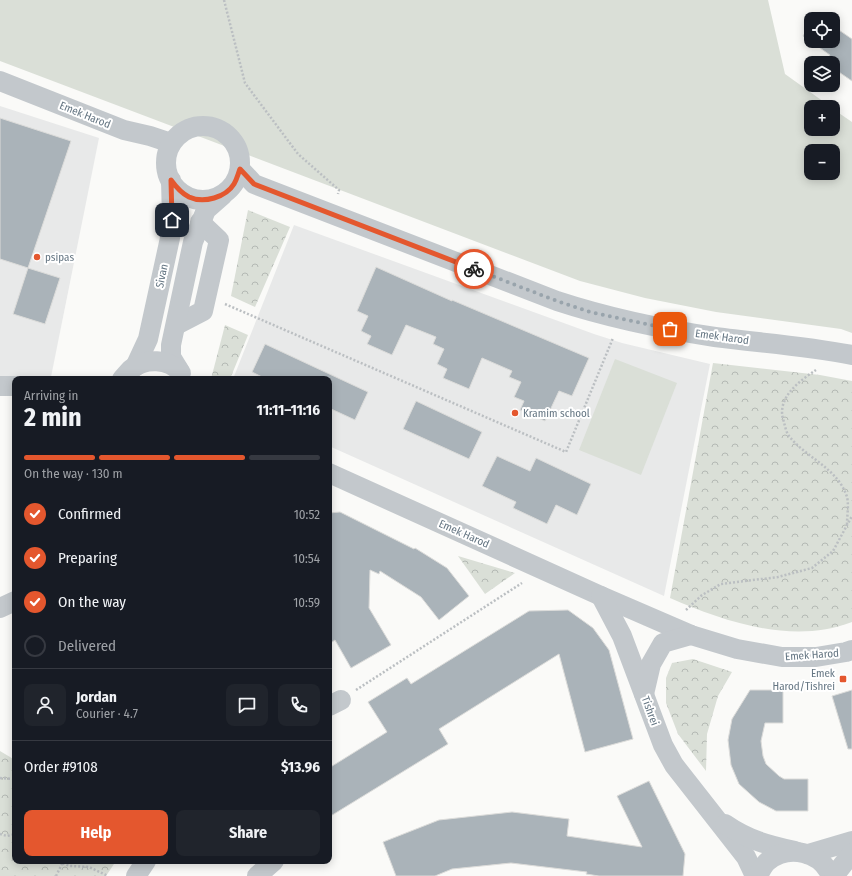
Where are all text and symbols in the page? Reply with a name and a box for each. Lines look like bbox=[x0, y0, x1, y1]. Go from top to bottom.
map controls bbox=[804, 12, 840, 180]
button: locate bbox=[804, 12, 840, 48]
button: layers bbox=[804, 56, 840, 92]
street label: Emek Harod bbox=[58, 99, 112, 131]
button: + bbox=[804, 100, 840, 136]
button: − bbox=[804, 144, 840, 180]
pin bbox=[155, 203, 189, 237]
icon: home bbox=[161, 209, 183, 231]
courier bbox=[454, 249, 494, 289]
place label: psipas bbox=[45, 251, 74, 264]
marker: psipas bbox=[32, 252, 42, 262]
icon: bike bbox=[463, 258, 485, 280]
street label: Sivan bbox=[153, 263, 171, 289]
pin bbox=[653, 312, 687, 346]
icon: bag bbox=[659, 318, 681, 340]
street label: Emek Harod bbox=[694, 327, 750, 347]
text: Arriving in bbox=[24, 388, 78, 403]
text: 11:11–11:16 bbox=[257, 401, 320, 419]
text: 2 min bbox=[24, 402, 82, 433]
place label: Kramim school bbox=[523, 407, 590, 420]
marker: Kramim school bbox=[510, 408, 520, 418]
text: On the way · 130 m bbox=[24, 466, 123, 481]
icon: check bbox=[24, 503, 46, 525]
text: Confirmed bbox=[58, 505, 121, 523]
text: 10:52 bbox=[294, 507, 320, 522]
street label: Emek Harod bbox=[437, 517, 491, 551]
icon: check bbox=[24, 547, 46, 569]
text: Preparing bbox=[58, 549, 117, 567]
text: 10:54 bbox=[293, 551, 320, 566]
icon: check bbox=[24, 591, 46, 613]
text: On the way bbox=[58, 593, 126, 611]
text: 10:59 bbox=[293, 595, 320, 610]
text: Delivered bbox=[58, 637, 116, 655]
street label: Emek Harod bbox=[785, 647, 839, 663]
place label: Emek Harod/Tishrei bbox=[772, 667, 836, 693]
marker: Emek Harod/Tishrei bbox=[838, 674, 848, 684]
button: person bbox=[24, 684, 66, 726]
button: chat bbox=[226, 684, 268, 726]
button: phone bbox=[278, 684, 320, 726]
text: Jordan bbox=[76, 688, 117, 706]
street label: Tishrei bbox=[639, 695, 661, 728]
text: Courier · 4.7 bbox=[76, 706, 138, 721]
text: Order #9108 bbox=[24, 758, 98, 776]
text: $13.96 bbox=[281, 758, 320, 776]
button: Help bbox=[24, 810, 168, 856]
button: Share bbox=[176, 810, 320, 856]

